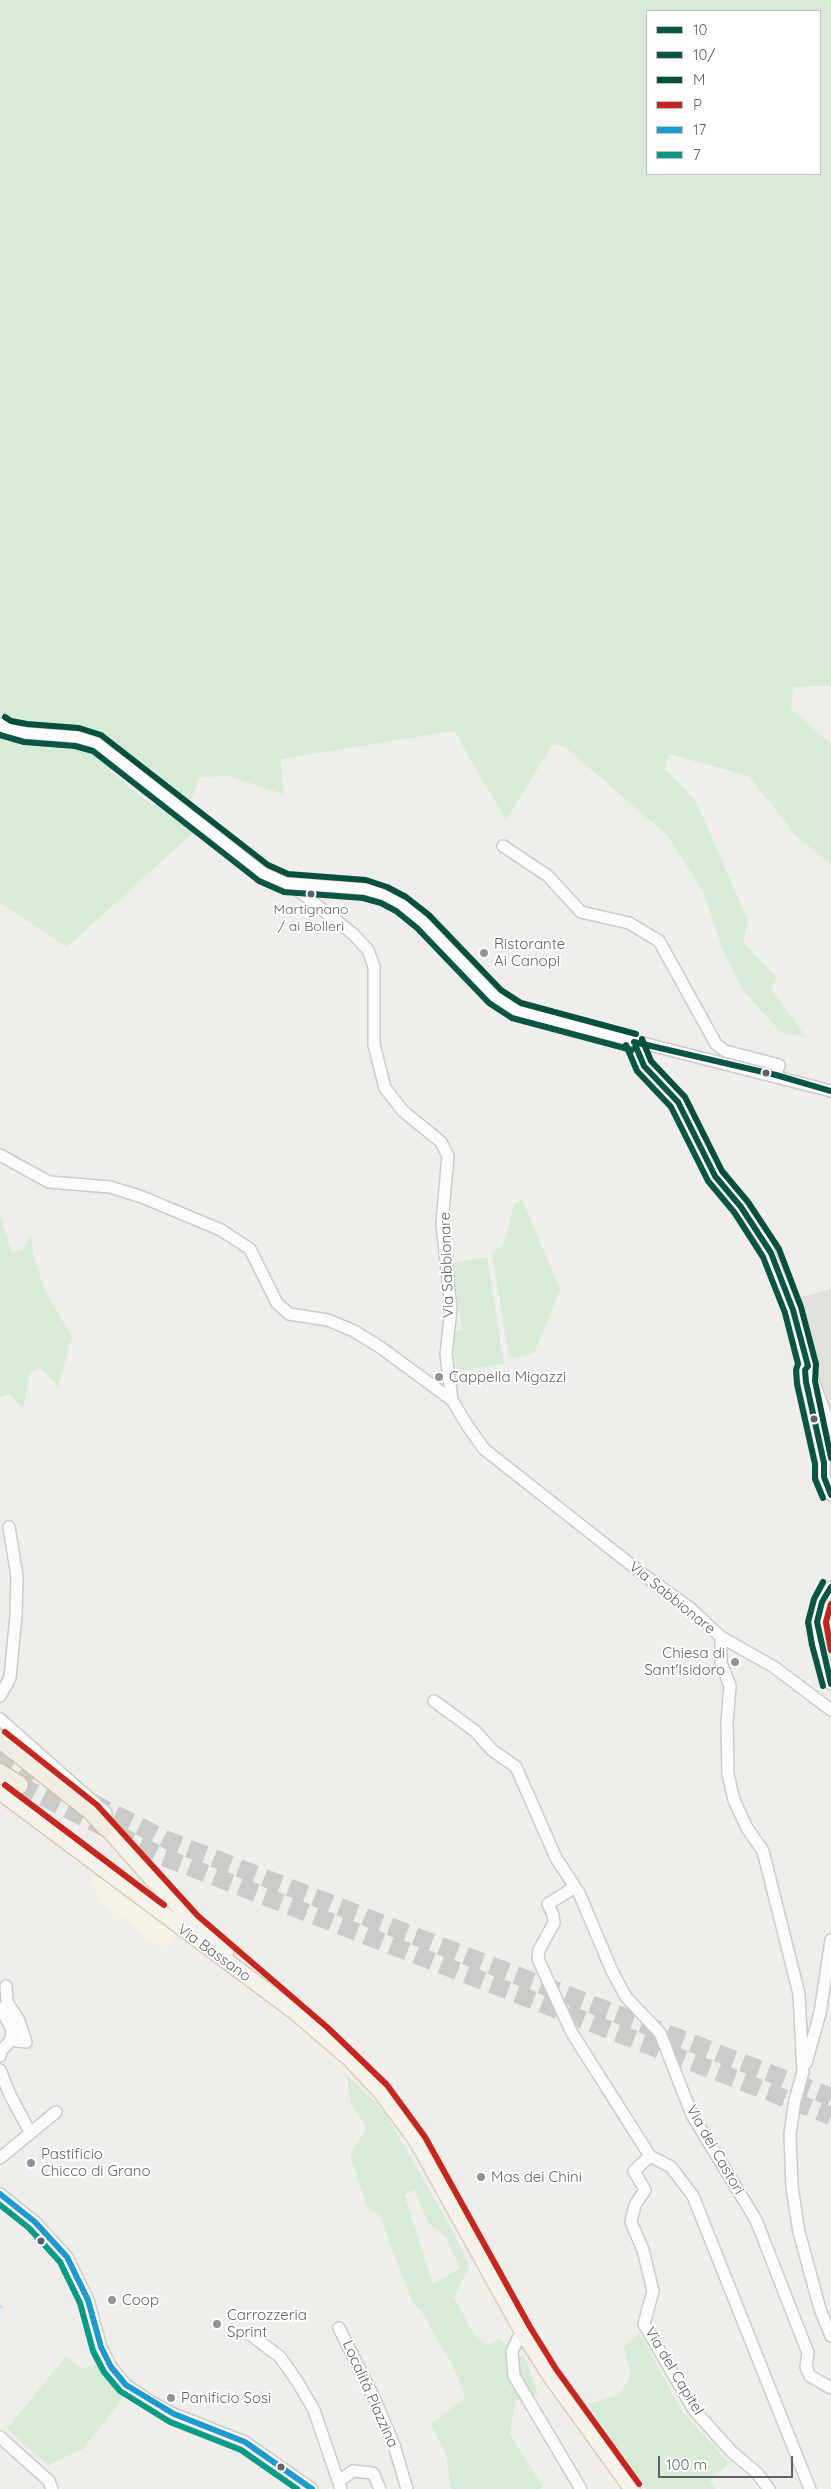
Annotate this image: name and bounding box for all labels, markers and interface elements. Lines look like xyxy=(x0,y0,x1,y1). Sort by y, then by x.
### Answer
legend xyxy=(646,10,821,175)
text: 10 xyxy=(693,20,707,39)
text: 10/ xyxy=(693,45,715,64)
text: M xyxy=(693,70,705,89)
text: P xyxy=(693,95,702,114)
text: 17 xyxy=(693,120,706,139)
text: 7 xyxy=(693,145,701,164)
marker: Martignano / ai Bolleri xyxy=(306,889,316,899)
place label: Martignano / ai Bolleri xyxy=(273,902,349,934)
place label: Ristorante Ai Canopi xyxy=(494,935,565,970)
marker: Ristorante Ai Canopi xyxy=(478,947,490,959)
unlabelled marker xyxy=(761,1068,771,1078)
street label: Via Sabbionare xyxy=(436,1212,458,1318)
place label: Cappella Migazzi xyxy=(449,1368,566,1386)
marker: Cappella Migazzi xyxy=(433,1371,445,1383)
unlabelled marker xyxy=(809,1414,819,1424)
street label: Via Sabbionare xyxy=(625,1558,719,1638)
place label: Chiesa di Sant'Isidoro xyxy=(644,1644,725,1679)
marker: Chiesa di Sant'Isidoro xyxy=(729,1656,741,1668)
street label: Via Bassano xyxy=(174,1920,254,1986)
street label: Via dei Castori xyxy=(682,2102,748,2198)
place label: Pastificio Chicco di Grano xyxy=(41,2145,150,2180)
marker: Pastificio Chicco di Grano xyxy=(25,2157,37,2169)
place label: Mas dei Chini xyxy=(491,2168,582,2186)
marker: Mas dei Chini xyxy=(475,2171,487,2183)
unlabelled marker xyxy=(36,2236,46,2246)
place label: Coop xyxy=(122,2291,159,2309)
marker: Coop xyxy=(106,2294,118,2306)
place label: Carrozzeria Sprint xyxy=(227,2306,307,2341)
marker: Carrozzeria Sprint xyxy=(211,2318,223,2330)
street label: Via del Capitel xyxy=(641,2324,707,2418)
street label: Località Piazzina xyxy=(338,2338,402,2450)
place label: Panificio Sosi xyxy=(181,2389,271,2407)
marker: Panificio Sosi xyxy=(165,2392,177,2404)
scale bar xyxy=(661,2446,796,2478)
text: 100 m xyxy=(666,2455,707,2474)
unlabelled marker xyxy=(276,2462,286,2472)

